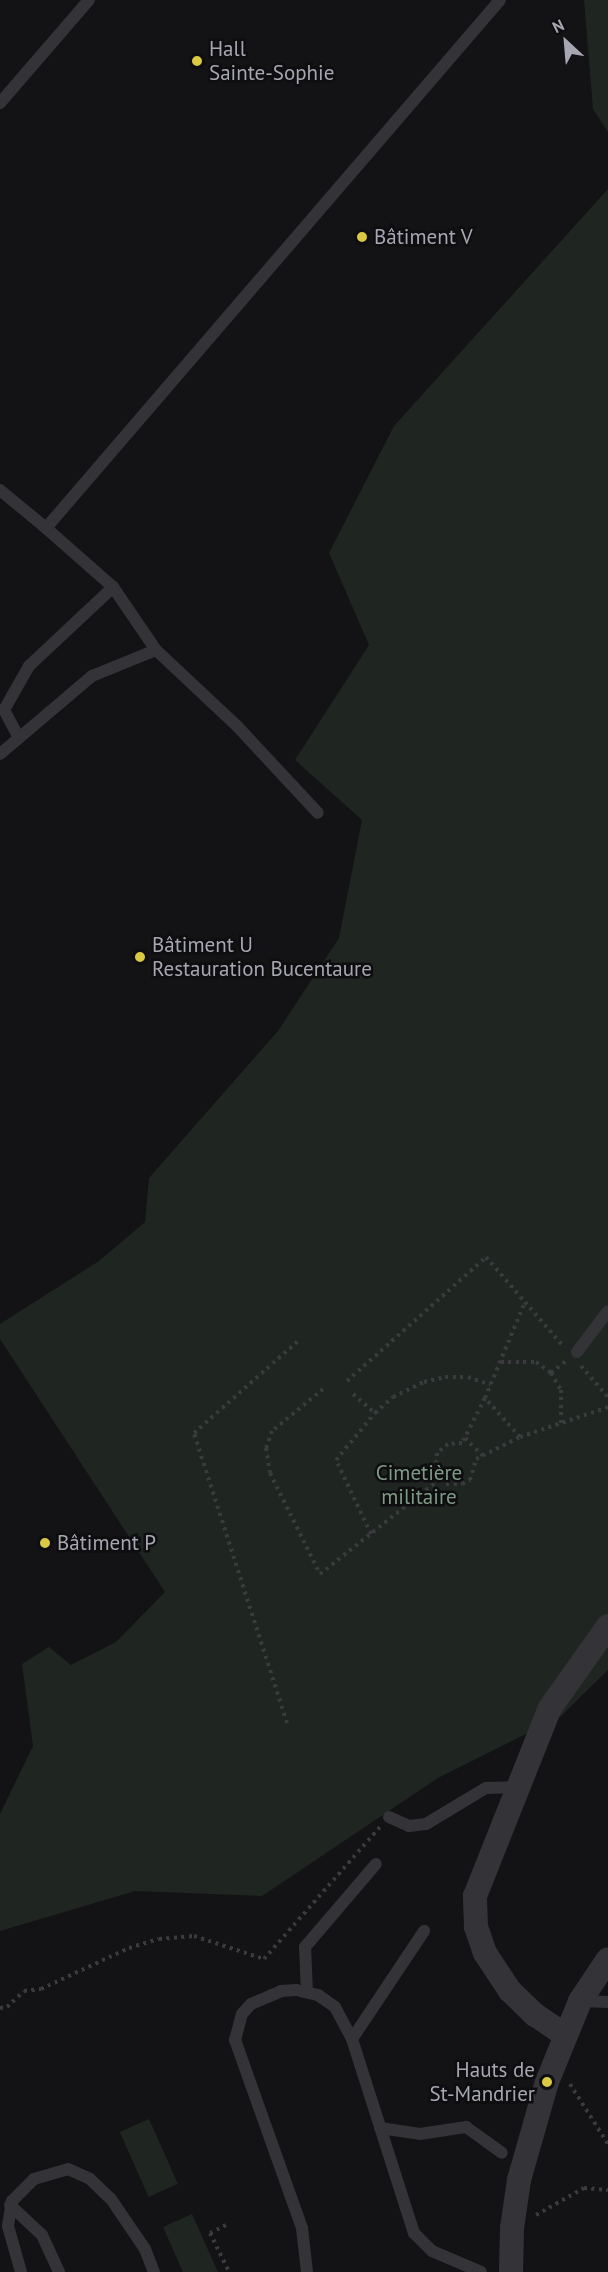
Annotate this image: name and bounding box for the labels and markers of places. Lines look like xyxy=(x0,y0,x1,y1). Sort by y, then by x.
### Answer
place label: Hall Sainte-Sophie xyxy=(209,36,334,86)
marker: Hall Sainte-Sophie xyxy=(190,54,204,68)
place label: Bâtiment V xyxy=(374,224,473,250)
marker: Bâtiment V xyxy=(355,230,369,244)
place label: Bâtiment U Restauration Bucentaure xyxy=(152,932,372,982)
marker: Bâtiment U Restauration Bucentaure xyxy=(133,950,147,964)
place label: Bâtiment P xyxy=(57,1530,156,1556)
marker: Bâtiment P xyxy=(38,1536,52,1550)
place label: Hauts de St-Mandrier xyxy=(429,2057,535,2107)
marker: Hauts de St-Mandrier xyxy=(540,2075,554,2089)

